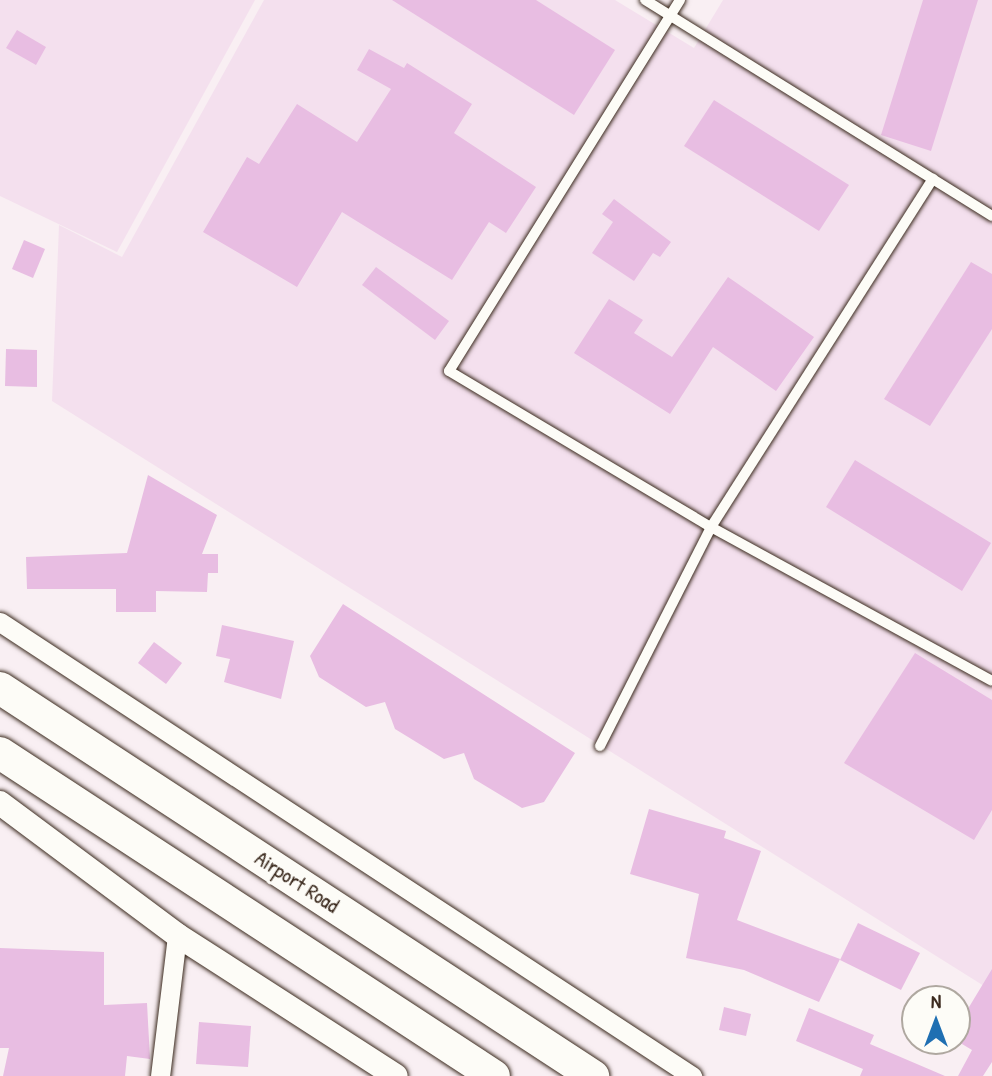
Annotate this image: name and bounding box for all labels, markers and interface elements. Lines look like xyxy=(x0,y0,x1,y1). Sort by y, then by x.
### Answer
street label: Airport Road xyxy=(250,846,344,918)
north arrow xyxy=(901,985,971,1055)
text: N xyxy=(931,988,941,1014)

